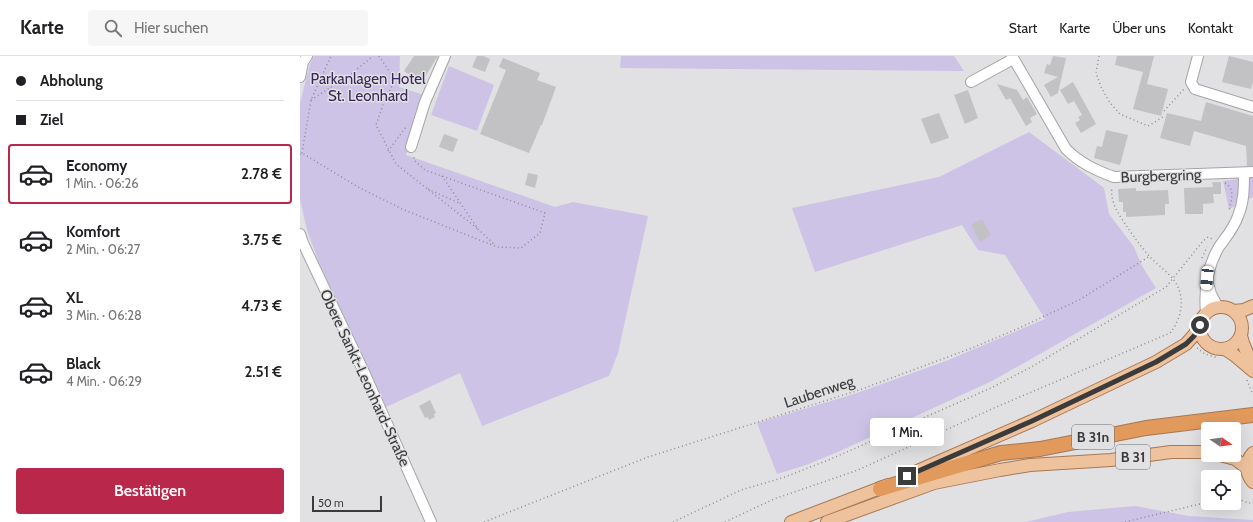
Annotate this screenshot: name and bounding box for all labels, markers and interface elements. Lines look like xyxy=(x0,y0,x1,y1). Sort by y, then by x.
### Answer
search box xyxy=(88,10,368,46)
text: Karte xyxy=(20,16,64,39)
icon: search xyxy=(102,17,124,39)
text: Hier suchen xyxy=(134,19,208,37)
text: Start xyxy=(1009,19,1037,37)
text: Karte xyxy=(1059,19,1090,37)
text: Über uns xyxy=(1112,19,1166,37)
text: Kontakt xyxy=(1188,19,1233,37)
park label: Parkanlagen Hotel St. Leonhard xyxy=(311,70,426,105)
text: Abholung xyxy=(40,72,103,90)
text: Ziel xyxy=(40,111,63,129)
icon: car xyxy=(18,156,54,192)
text: Economy xyxy=(66,157,127,175)
text: 2.78 € xyxy=(241,165,282,183)
street label: Burgbergring xyxy=(1120,166,1202,186)
text: 1 Min. · 06:26 xyxy=(66,175,139,191)
icon: car xyxy=(18,222,54,258)
text: Komfort xyxy=(66,223,120,241)
text: 3.75 € xyxy=(242,231,282,249)
text: 2 Min. · 06:27 xyxy=(66,241,140,257)
car xyxy=(1200,266,1214,290)
street label: Obere Sankt-Leonhard-Straße xyxy=(316,287,414,470)
icon: car xyxy=(18,288,54,324)
text: XL xyxy=(66,289,83,307)
text: 4.73 € xyxy=(241,297,282,315)
text: 3 Min. · 06:28 xyxy=(66,307,142,323)
route start xyxy=(1191,316,1209,334)
icon: car xyxy=(18,354,54,390)
text: Black xyxy=(66,355,101,373)
text: 2.51 € xyxy=(244,363,282,381)
street label: Laubenweg xyxy=(782,372,857,412)
text: 4 Min. · 06:29 xyxy=(66,373,142,389)
callout: 1 Min. xyxy=(870,418,944,446)
north arrow xyxy=(1201,422,1241,462)
map controls xyxy=(1201,422,1241,510)
text: 1 Min. xyxy=(891,424,923,440)
road number: B 31n xyxy=(1072,425,1114,449)
road number: B 31 xyxy=(1116,445,1150,469)
route end xyxy=(898,467,916,485)
button: Bestätigen xyxy=(16,468,284,514)
button: locate xyxy=(1201,470,1241,510)
scale bar xyxy=(312,494,382,513)
text: 50 m xyxy=(318,496,344,510)

